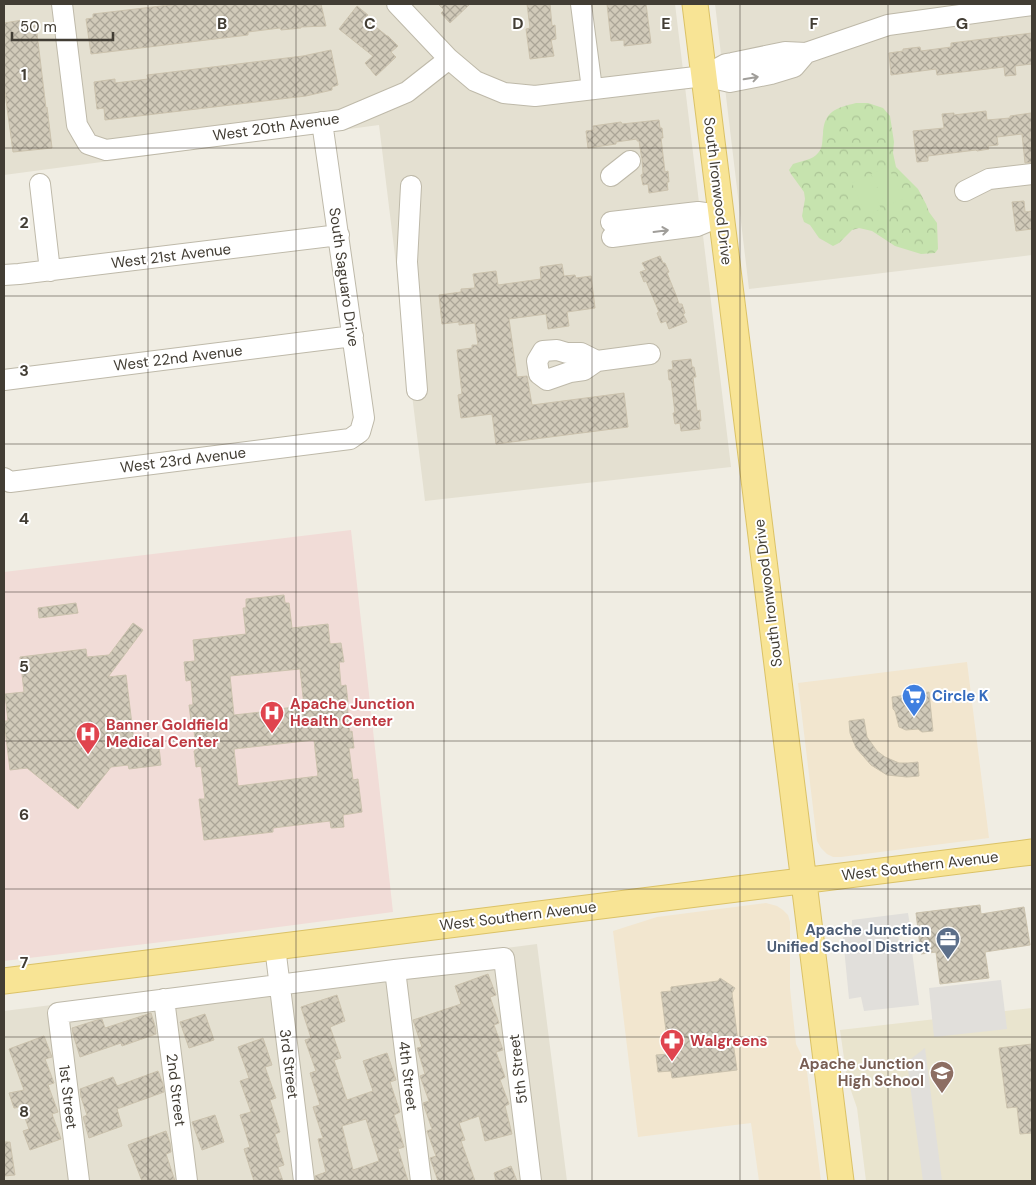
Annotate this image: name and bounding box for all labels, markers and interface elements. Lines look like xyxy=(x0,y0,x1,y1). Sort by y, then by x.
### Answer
scale bar xyxy=(12,10,114,42)
text: B xyxy=(217,13,227,34)
text: C xyxy=(364,13,376,34)
text: D xyxy=(512,13,524,34)
text: E xyxy=(661,13,671,34)
text: F xyxy=(810,13,819,34)
text: G xyxy=(956,13,968,34)
text: 50 m xyxy=(20,17,57,37)
text: 1 xyxy=(21,64,27,85)
one-way arrow xyxy=(743,72,759,82)
street label: West 20th Avenue xyxy=(211,108,341,146)
street label: South Ironwood Drive xyxy=(699,116,737,266)
street label: South Saguaro Drive xyxy=(324,206,364,348)
text: 2 xyxy=(19,212,29,233)
one-way arrow xyxy=(653,225,669,235)
street label: West 21st Avenue xyxy=(110,239,232,273)
street label: West 22nd Avenue xyxy=(112,340,244,376)
text: 3 xyxy=(19,360,29,381)
street label: West 23rd Avenue xyxy=(119,442,247,478)
text: 4 xyxy=(19,508,29,529)
street label: South Ironwood Drive xyxy=(749,518,787,668)
text: 5 xyxy=(19,656,29,677)
supermarket icon: Circle K xyxy=(901,683,927,717)
place label: Circle K xyxy=(932,686,989,706)
place label: Apache Junction Health Center xyxy=(290,694,415,731)
hospital icon: Apache Junction Health Center xyxy=(259,700,285,734)
place label: Banner Goldfield Medical Center xyxy=(106,715,228,752)
hospital icon: Banner Goldfield Medical Center xyxy=(75,721,101,755)
text: 6 xyxy=(19,804,29,825)
street label: West Southern Avenue xyxy=(841,846,999,886)
street label: West Southern Avenue xyxy=(439,896,597,936)
place label: Apache Junction Unified School District xyxy=(767,920,930,957)
office icon: Apache Junction Unified School District xyxy=(935,926,961,960)
text: 7 xyxy=(20,952,29,973)
street label: 3rd Street xyxy=(275,1028,303,1100)
pharmacy icon: Walgreens xyxy=(659,1028,685,1062)
place label: Walgreens xyxy=(690,1031,767,1051)
street label: 5th Street xyxy=(504,1033,532,1105)
street label: 4th Street xyxy=(394,1040,422,1112)
street label: 2nd Street xyxy=(162,1052,190,1128)
place label: Apache Junction High School xyxy=(799,1054,924,1091)
school or university icon: Apache Junction High School xyxy=(929,1060,955,1094)
street label: 1st Street xyxy=(54,1064,82,1130)
text: 8 xyxy=(19,1101,29,1122)

